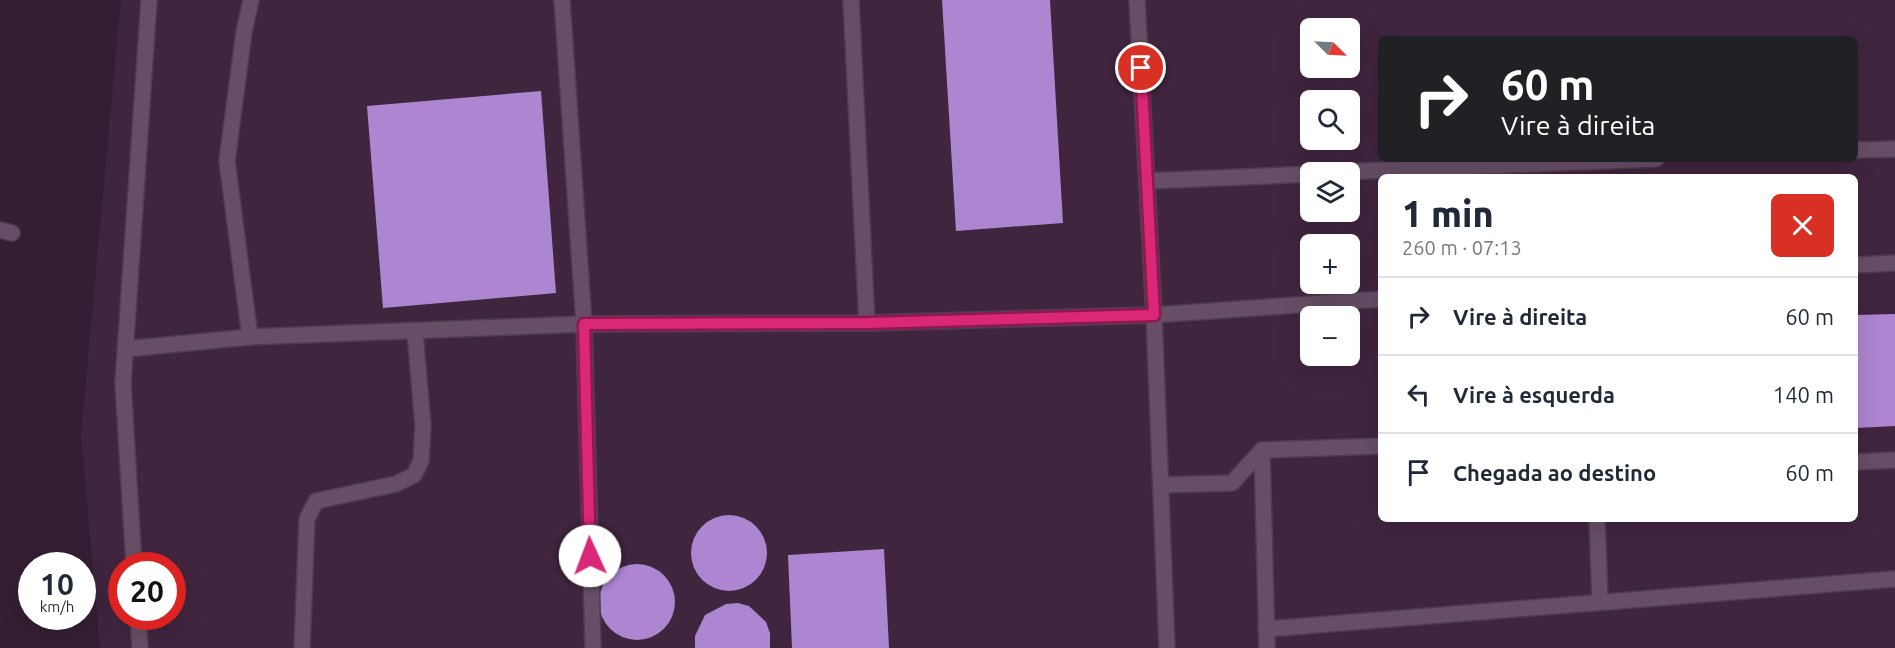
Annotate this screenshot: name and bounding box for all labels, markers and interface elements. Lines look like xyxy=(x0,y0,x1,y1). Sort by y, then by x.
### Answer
north arrow xyxy=(1300,18,1360,78)
map controls xyxy=(1300,18,1360,366)
pin xyxy=(1115,42,1166,93)
icon: arrive xyxy=(1124,51,1157,84)
icon: right xyxy=(1402,60,1480,138)
text: 60 m xyxy=(1501,61,1595,108)
button: search xyxy=(1300,90,1360,150)
text: Vire à direita xyxy=(1501,110,1655,140)
button: layers xyxy=(1300,162,1360,222)
text: 1 min xyxy=(1402,193,1494,234)
button: close xyxy=(1771,194,1834,257)
button: + xyxy=(1300,234,1360,294)
text: 260 m · 07:13 xyxy=(1402,236,1522,259)
icon: right xyxy=(1402,300,1435,333)
text: Vire à direita xyxy=(1453,304,1587,329)
text: 60 m xyxy=(1785,304,1834,329)
button: − xyxy=(1300,306,1360,366)
icon: left xyxy=(1402,378,1435,411)
text: Vire à esquerda xyxy=(1453,382,1615,407)
text: 140 m xyxy=(1773,382,1834,407)
icon: arrive xyxy=(1402,456,1435,489)
text: Chegada ao destino xyxy=(1453,460,1656,485)
text: 60 m xyxy=(1785,460,1834,485)
position arrow xyxy=(558,524,622,588)
speed limit sign: 20 xyxy=(108,552,186,630)
text: 10 xyxy=(40,567,74,601)
text: km/h xyxy=(40,598,74,615)

